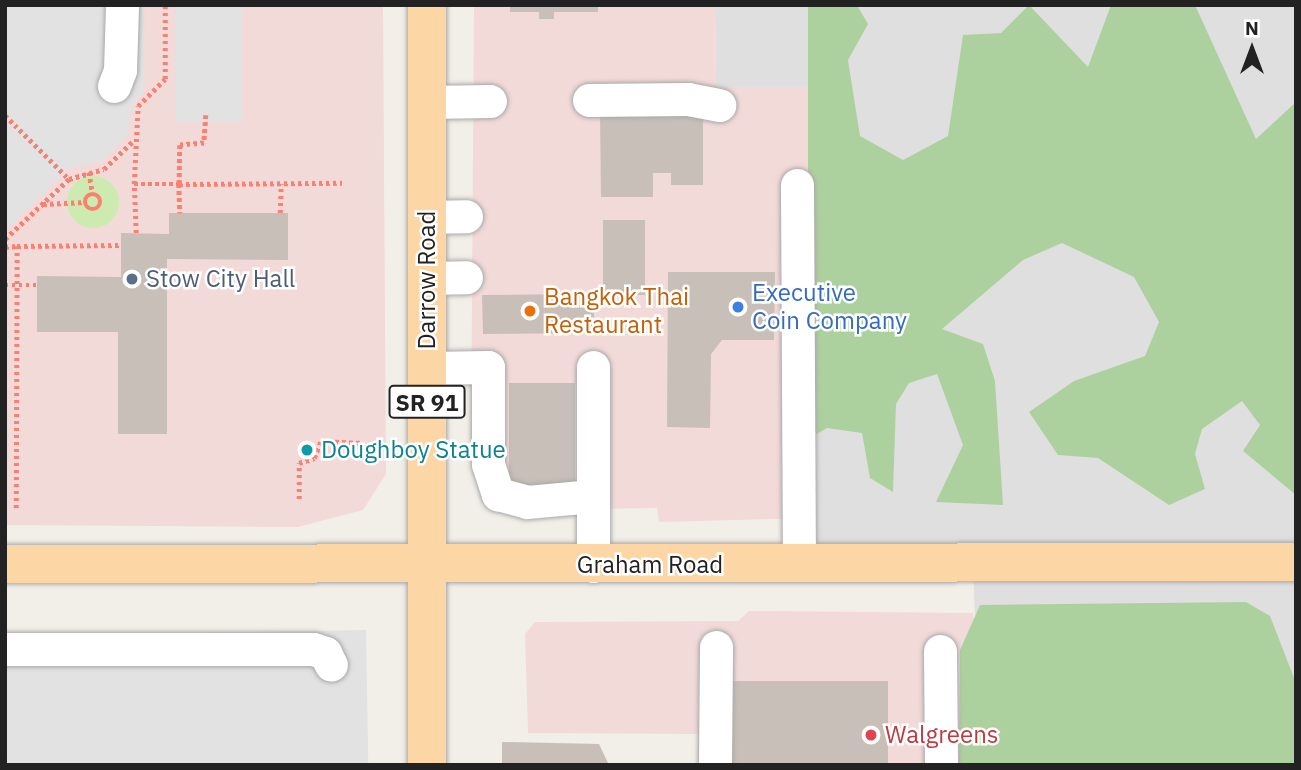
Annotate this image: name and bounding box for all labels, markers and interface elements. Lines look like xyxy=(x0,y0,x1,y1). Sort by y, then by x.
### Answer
north arrow xyxy=(1217,14,1287,84)
text: N xyxy=(1245,16,1259,40)
street label: Darrow Road xyxy=(413,210,441,350)
place label: Stow City Hall xyxy=(146,265,295,293)
marker: Stow City Hall xyxy=(124,271,140,287)
place label: Executive Coin Company xyxy=(752,279,907,335)
place label: Bangkok Thai Restaurant xyxy=(544,283,689,339)
marker: Executive Coin Company xyxy=(730,299,746,315)
marker: Bangkok Thai Restaurant xyxy=(522,303,538,319)
road number: SR 91 xyxy=(388,382,466,422)
place label: Doughboy Statue xyxy=(321,436,506,464)
marker: Doughboy Statue xyxy=(299,442,315,458)
street label: Graham Road xyxy=(577,551,723,579)
place label: Walgreens xyxy=(885,721,999,749)
marker: Walgreens xyxy=(863,727,879,743)

